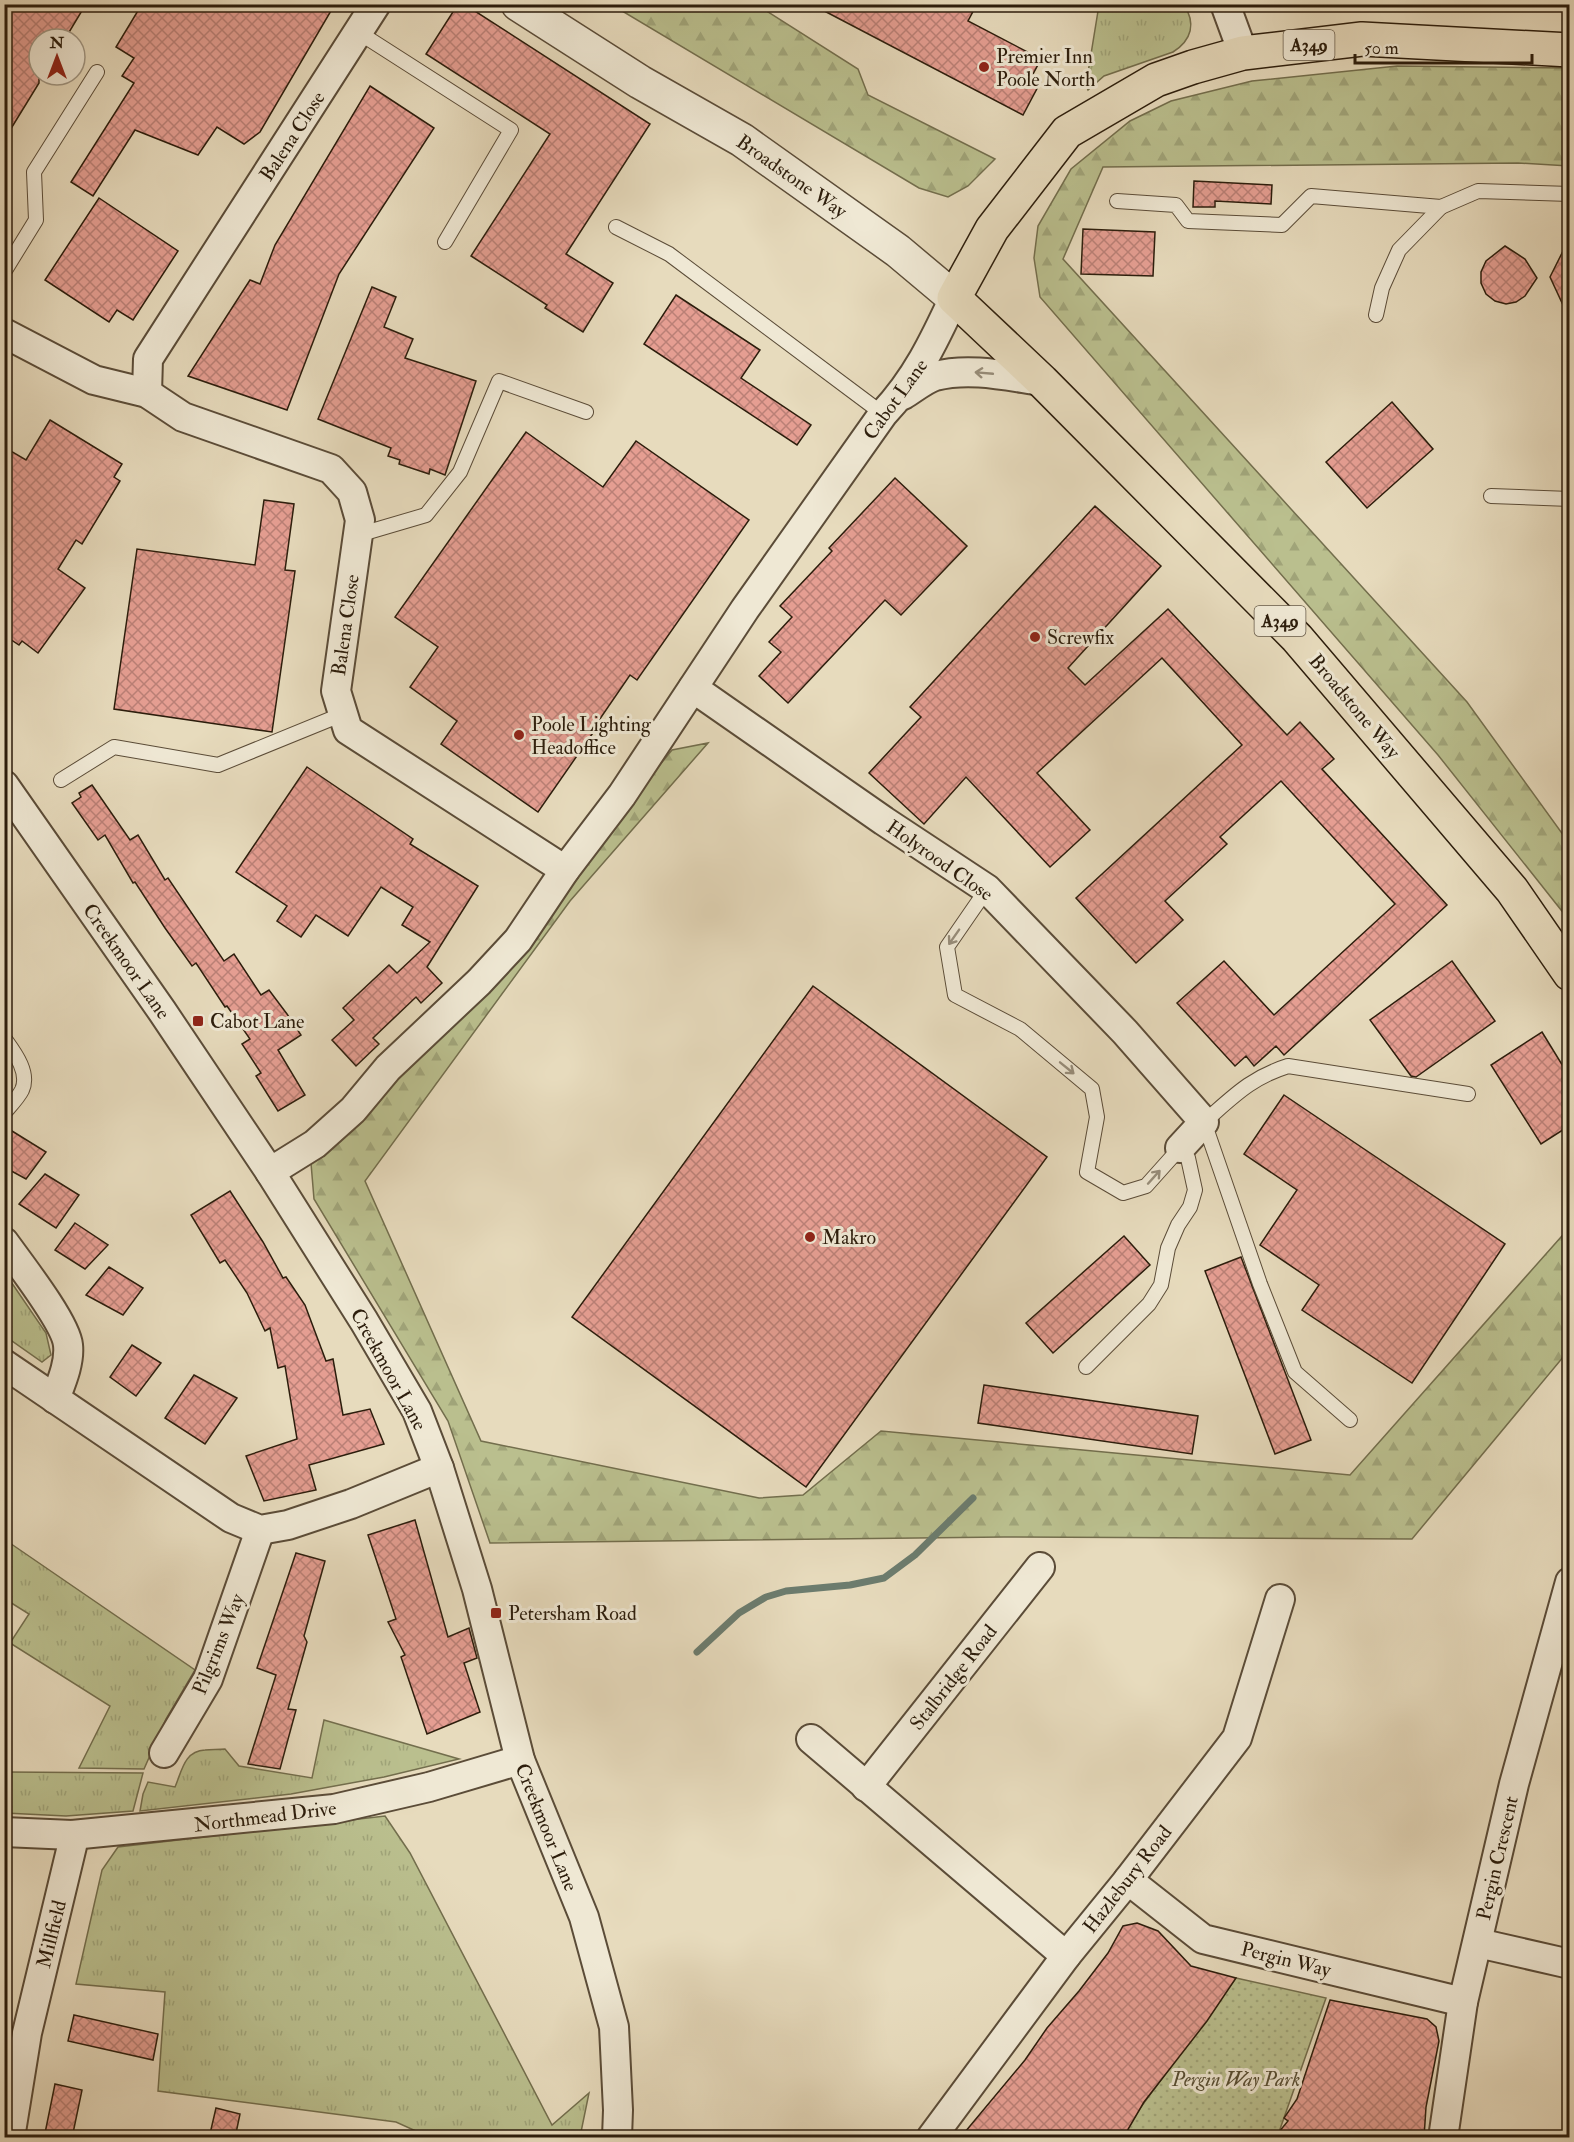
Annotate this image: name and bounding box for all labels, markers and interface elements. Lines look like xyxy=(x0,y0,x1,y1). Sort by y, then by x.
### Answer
north arrow xyxy=(27,27,87,87)
scale bar xyxy=(1355,27,1532,65)
road number: A349 xyxy=(1284,30,1334,60)
text: N xyxy=(49,33,65,53)
text: 50 m xyxy=(1364,37,1399,60)
place label: Premier Inn Poole North xyxy=(996,44,1096,92)
marker: Premier Inn Poole North xyxy=(977,60,991,74)
street label: Balena Close xyxy=(254,87,331,186)
street label: Broadstone Way xyxy=(732,129,853,224)
street label: Cabot Lane xyxy=(858,354,933,445)
one-way arrow xyxy=(975,367,994,378)
street label: Balena Close xyxy=(326,573,365,677)
road number: A349 xyxy=(1254,606,1306,636)
place label: Screwfix xyxy=(1047,625,1114,650)
marker: Screwfix xyxy=(1028,630,1042,644)
street label: Broadstone Way xyxy=(1303,649,1407,765)
place label: Poole Lighting Headoffice xyxy=(531,712,652,760)
marker: Poole Lighting Headoffice xyxy=(512,728,526,742)
street label: Holyrood Close xyxy=(881,814,998,906)
street label: Creekmoor Lane xyxy=(77,898,176,1024)
one-way arrow xyxy=(948,929,960,945)
place label: Cabot Lane xyxy=(210,1009,304,1034)
marker: Cabot Lane xyxy=(191,1014,205,1028)
one-way arrow xyxy=(1059,1061,1074,1075)
one-way arrow xyxy=(1147,1170,1161,1185)
place label: Makro xyxy=(822,1225,876,1250)
marker: Makro xyxy=(803,1230,817,1244)
street label: Creekmoor Lane xyxy=(345,1304,432,1435)
street label: Pilgrims Way xyxy=(187,1589,250,1698)
place label: Petersham Road xyxy=(508,1601,637,1626)
marker: Petersham Road xyxy=(489,1606,503,1620)
street label: Stalbridge Road xyxy=(904,1619,1003,1735)
street label: Creekmoor Lane xyxy=(510,1760,584,1895)
street label: Pergin Crescent xyxy=(1471,1793,1524,1923)
street label: Northmead Drive xyxy=(192,1795,338,1838)
street label: Hazlebury Road xyxy=(1078,1820,1177,1938)
street label: Millfield xyxy=(31,1897,72,1971)
street label: Pergin Way xyxy=(1238,1936,1335,1983)
park label: Pergin Way Park xyxy=(1171,2067,1300,2092)

